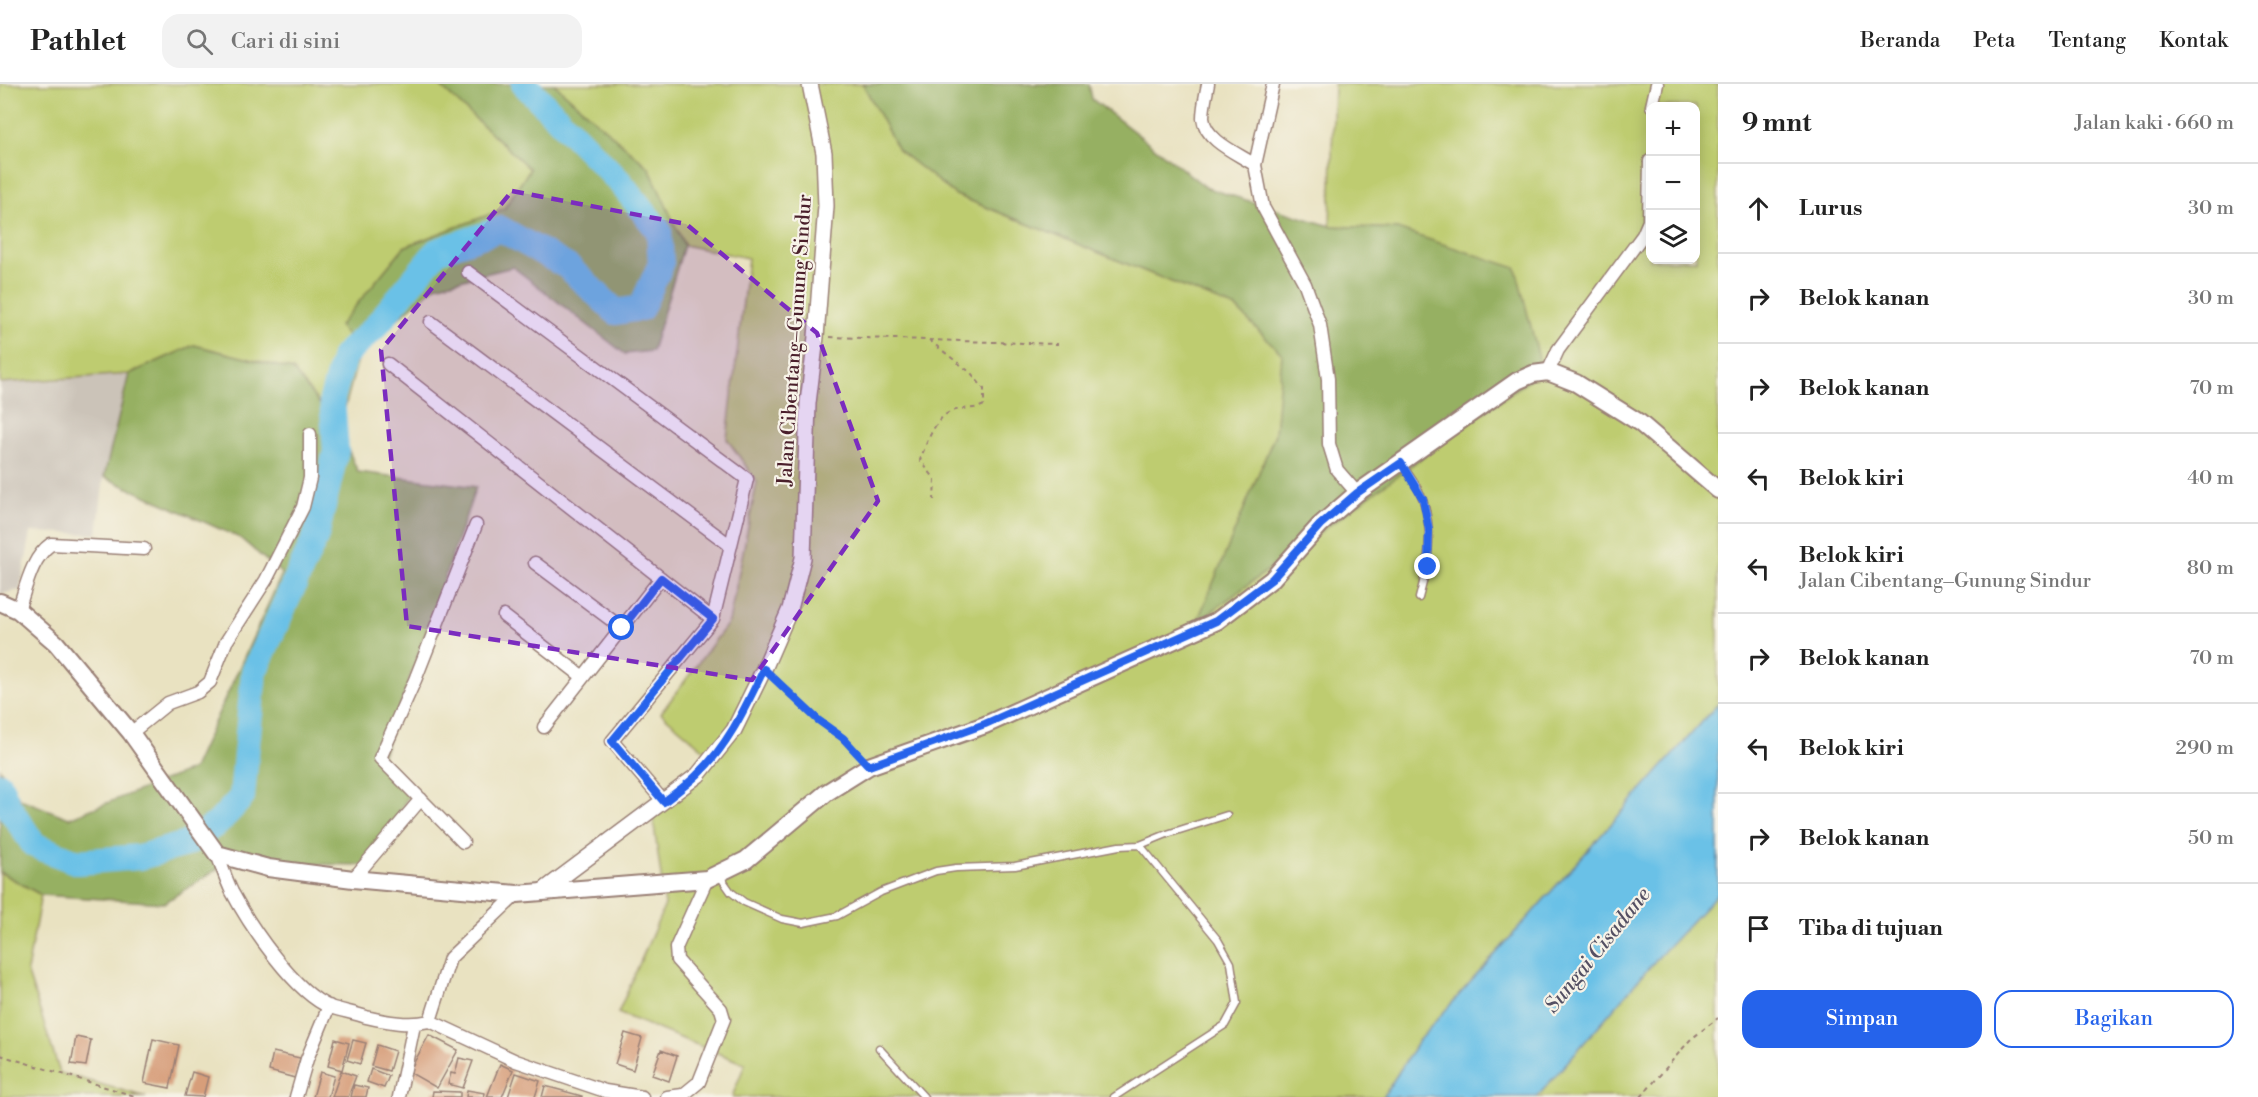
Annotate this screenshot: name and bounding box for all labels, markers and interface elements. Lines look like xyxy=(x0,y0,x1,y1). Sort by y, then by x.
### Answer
search box xyxy=(162,14,582,68)
text: Pathlet xyxy=(30,24,126,59)
icon: search xyxy=(183,25,216,58)
text: Cari di sini xyxy=(231,28,340,55)
text: Beranda xyxy=(1860,28,1940,54)
text: Peta xyxy=(1973,28,2015,54)
text: Tentang xyxy=(2048,28,2126,54)
text: Kontak xyxy=(2159,28,2228,54)
map controls xyxy=(1646,102,1700,264)
button: + xyxy=(1646,102,1700,156)
text: 9 mnt xyxy=(1742,107,1811,139)
text: Jalan kaki · 660 m xyxy=(2074,111,2234,136)
button: − xyxy=(1646,156,1700,210)
icon: ahead xyxy=(1742,192,1775,225)
street label: Jalan Cibentang–Gunung Sindur xyxy=(773,193,818,488)
text: Lurus xyxy=(1799,195,1862,222)
text: 30 m xyxy=(2188,196,2234,221)
button: layers xyxy=(1646,210,1700,264)
icon: right xyxy=(1742,282,1775,315)
text: Belok kanan xyxy=(1799,285,1929,312)
text: 30 m xyxy=(2188,286,2234,311)
icon: right xyxy=(1742,372,1775,405)
text: Belok kanan xyxy=(1799,375,1929,402)
text: 70 m xyxy=(2190,376,2234,401)
icon: left xyxy=(1742,462,1775,495)
text: Belok kiri xyxy=(1799,465,1904,492)
text: 40 m xyxy=(2187,466,2234,491)
text: Belok kiri xyxy=(1799,542,1904,569)
icon: left xyxy=(1742,552,1775,585)
route end xyxy=(1414,553,1440,579)
text: 80 m xyxy=(2187,556,2234,581)
text: Jalan Cibentang–Gunung Sindur xyxy=(1799,569,2091,594)
route start xyxy=(608,614,634,640)
icon: right xyxy=(1742,642,1775,675)
text: Belok kanan xyxy=(1799,645,1929,672)
text: 70 m xyxy=(2190,646,2234,671)
icon: left xyxy=(1742,732,1775,765)
text: Belok kiri xyxy=(1799,735,1904,762)
text: 290 m xyxy=(2176,736,2234,761)
icon: right xyxy=(1742,822,1775,855)
text: Belok kanan xyxy=(1799,825,1929,852)
text: 50 m xyxy=(2188,826,2234,851)
water label: Sungai Cisadane xyxy=(1539,882,1657,1019)
icon: arrive xyxy=(1742,912,1775,945)
text: Tiba di tujuan xyxy=(1799,915,1943,942)
button: Simpan xyxy=(1742,990,1982,1048)
button: Bagikan xyxy=(1994,990,2234,1048)

